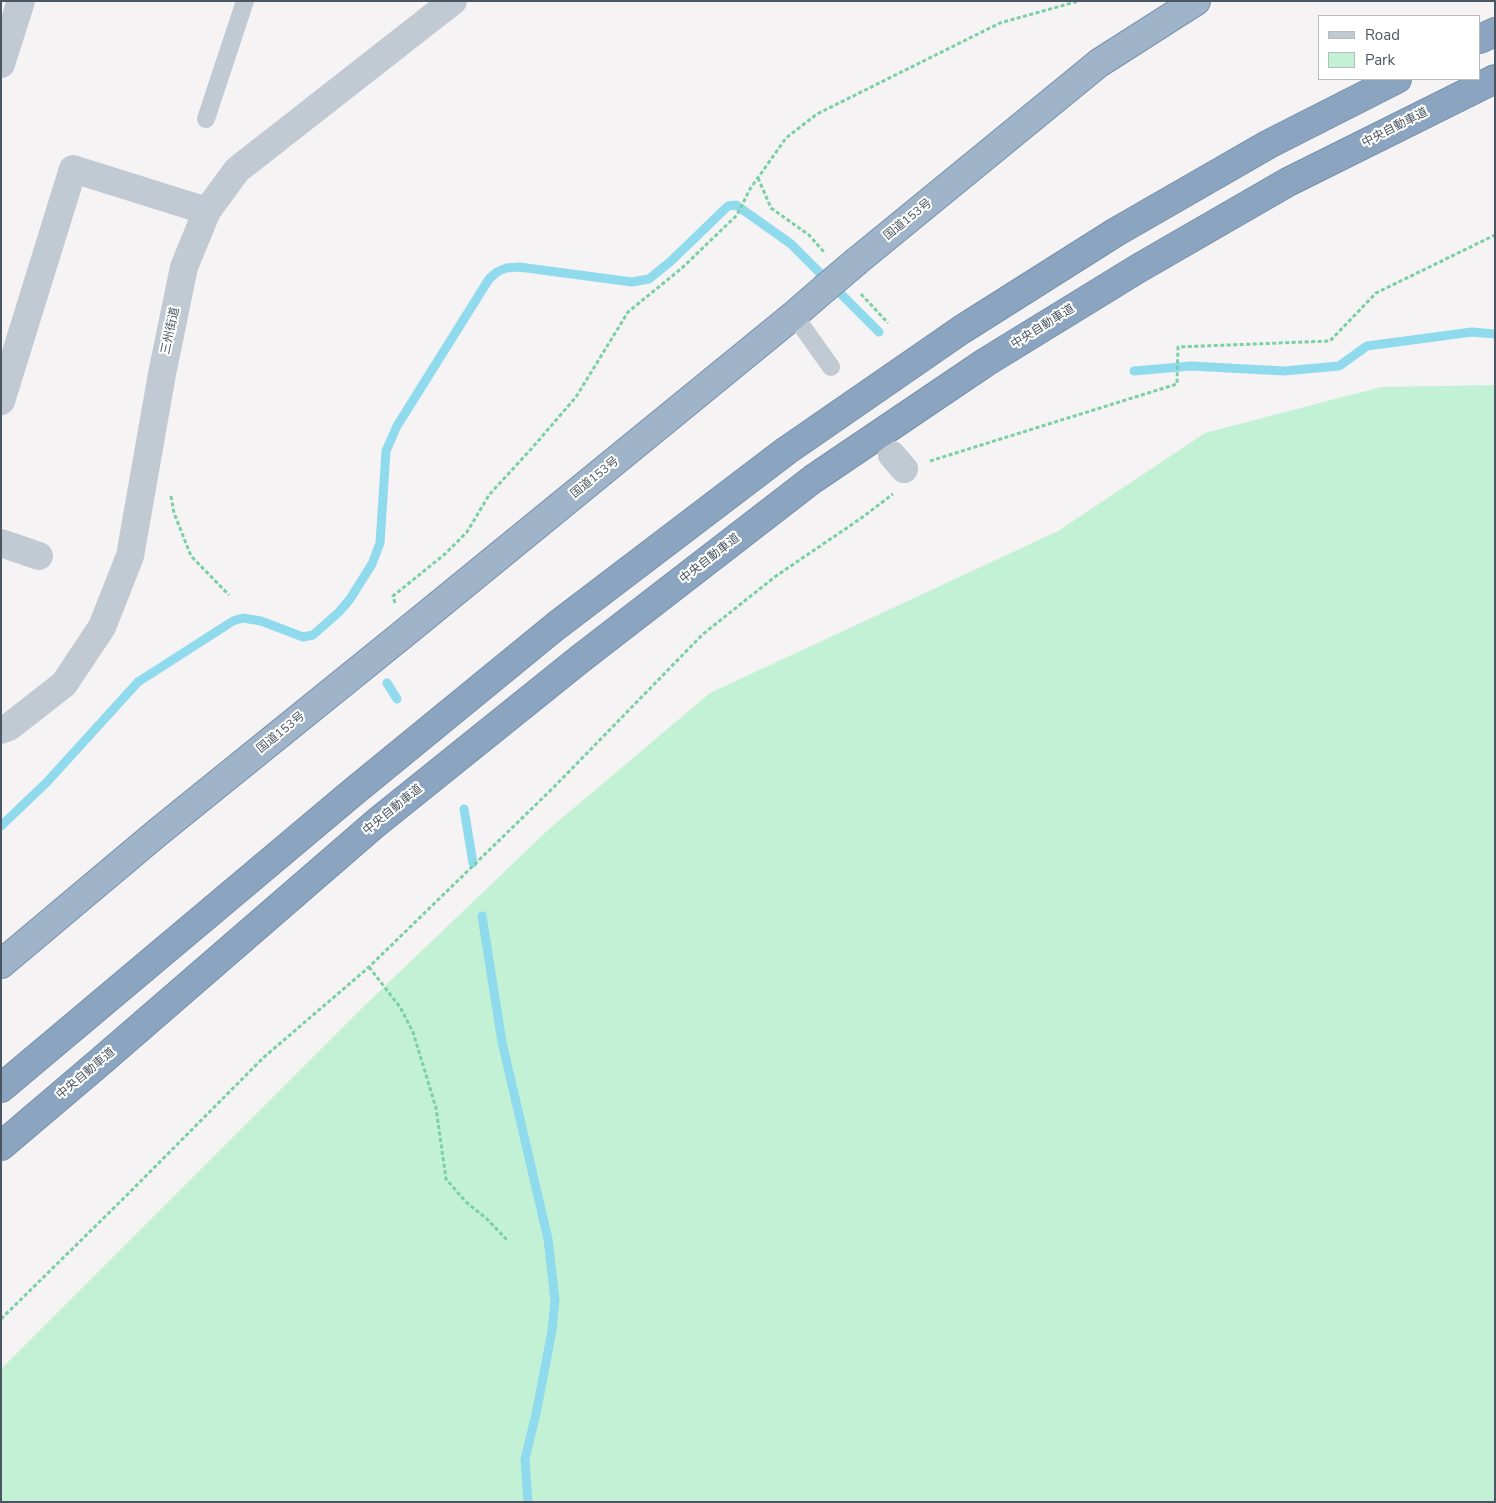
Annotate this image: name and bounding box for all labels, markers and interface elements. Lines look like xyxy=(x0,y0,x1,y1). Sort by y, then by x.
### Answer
legend xyxy=(1318,15,1481,80)
text: Road xyxy=(1365,25,1400,45)
text: Park xyxy=(1365,50,1395,70)
street label: 中央自動車道 xyxy=(1360,105,1430,151)
street label: 国道153号 xyxy=(881,196,935,244)
street label: 中央自動車道 xyxy=(1009,302,1077,352)
street label: 三州街道 xyxy=(159,306,183,356)
street label: 国道153号 xyxy=(568,454,622,502)
street label: 中央自動車道 xyxy=(677,531,743,587)
street label: 国道153号 xyxy=(254,709,308,757)
street label: 中央自動車道 xyxy=(360,782,426,838)
street label: 中央自動車道 xyxy=(54,1045,118,1103)

